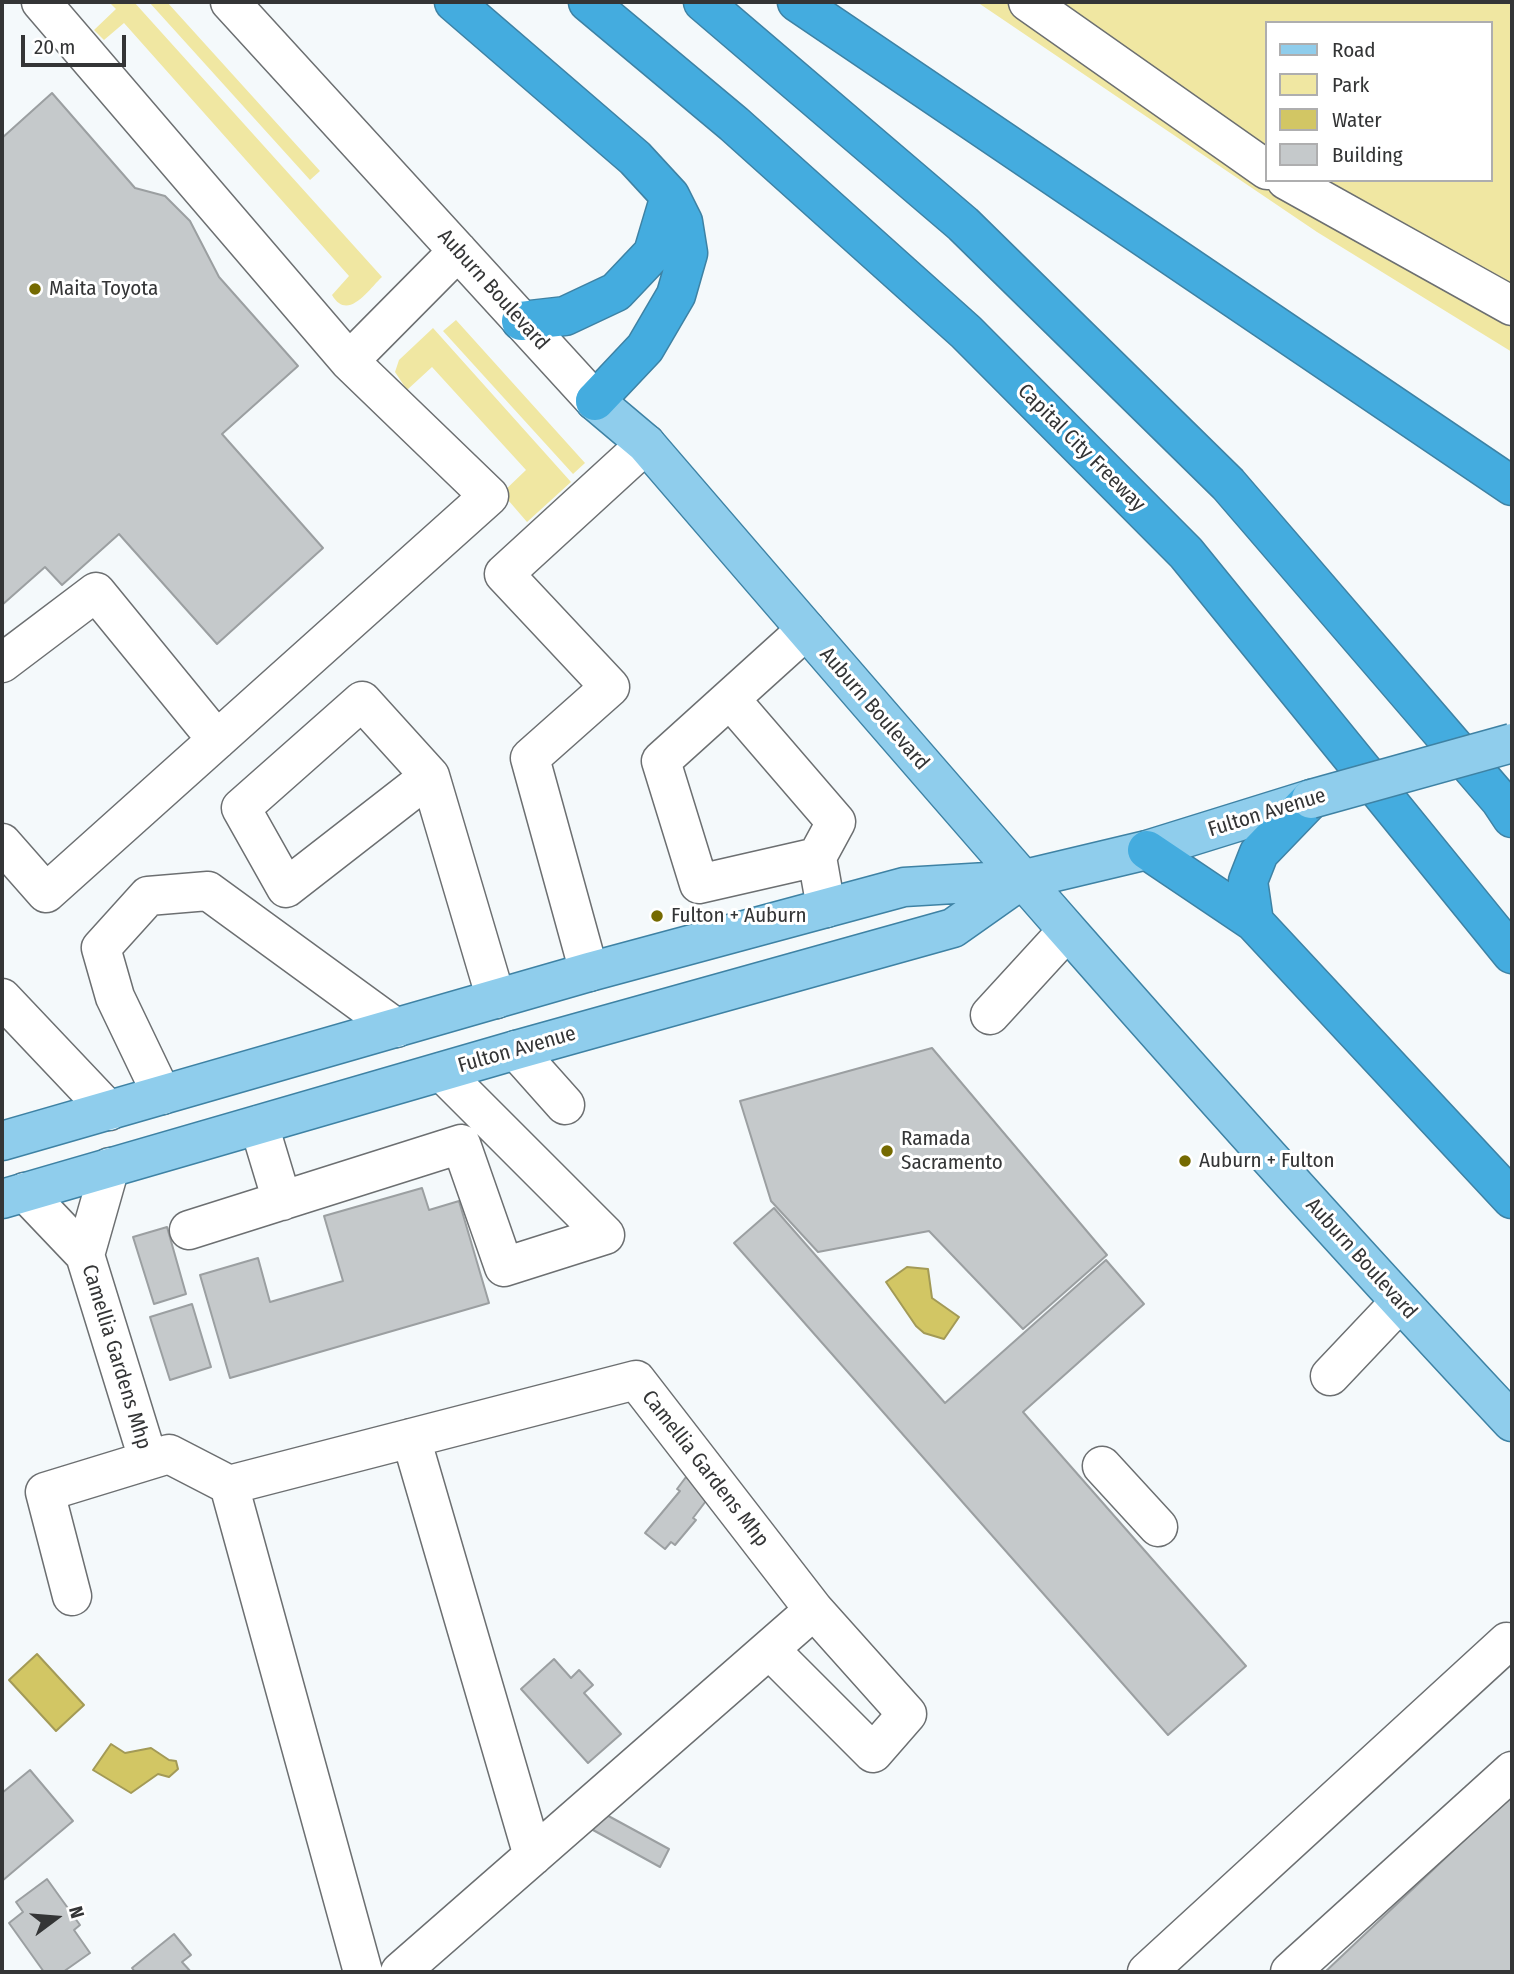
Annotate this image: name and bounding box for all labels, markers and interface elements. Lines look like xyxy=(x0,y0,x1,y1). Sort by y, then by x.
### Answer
scale bar xyxy=(24,21,130,65)
legend xyxy=(1266,21,1493,182)
text: 20 m xyxy=(34,34,75,60)
text: Road xyxy=(1332,37,1376,63)
text: Park xyxy=(1332,72,1369,98)
text: Water xyxy=(1332,107,1382,133)
text: Building xyxy=(1332,142,1403,168)
street label: Auburn Boulevard xyxy=(432,224,554,356)
place label: Maita Toyota xyxy=(49,276,158,302)
marker: Maita Toyota xyxy=(27,281,43,297)
street label: Capital City Freeway xyxy=(1012,379,1150,517)
street label: Auburn Boulevard xyxy=(814,643,934,775)
street label: Fulton Avenue xyxy=(1205,783,1329,843)
place label: Fulton + Auburn xyxy=(671,903,807,929)
marker: Fulton + Auburn xyxy=(649,908,665,924)
street label: Fulton Avenue xyxy=(455,1021,579,1079)
place label: Ramada Sacramento xyxy=(901,1126,1003,1176)
marker: Ramada Sacramento xyxy=(879,1143,895,1159)
place label: Auburn + Fulton xyxy=(1199,1148,1335,1174)
marker: Auburn + Fulton xyxy=(1177,1153,1193,1169)
street label: Auburn Boulevard xyxy=(1300,1193,1422,1325)
street label: Camellia Gardens Mhp xyxy=(76,1262,156,1452)
street label: Camellia Gardens Mhp xyxy=(636,1386,774,1552)
north arrow xyxy=(21,1883,91,1953)
text: N xyxy=(64,1903,89,1921)

